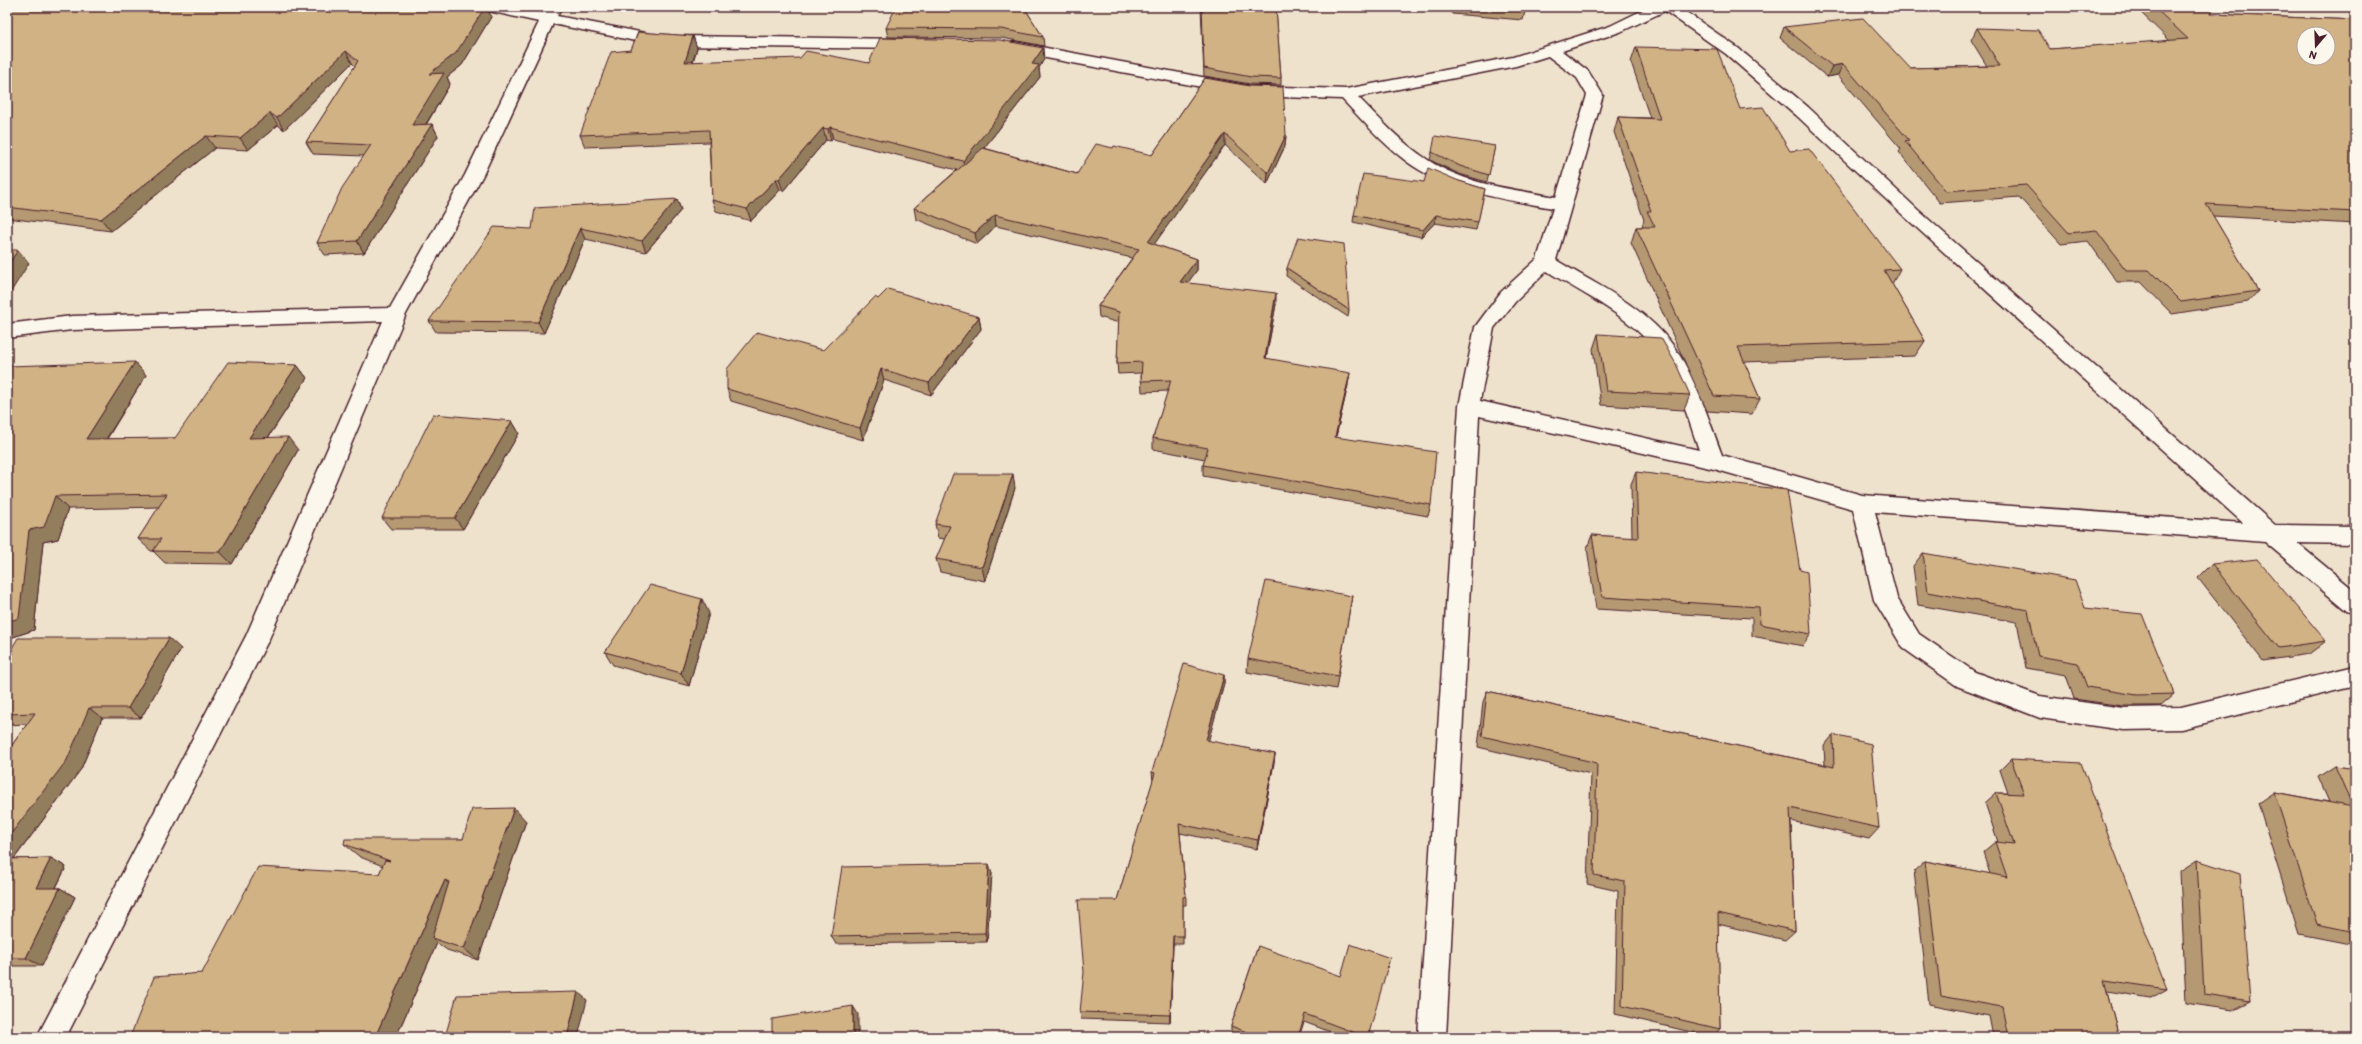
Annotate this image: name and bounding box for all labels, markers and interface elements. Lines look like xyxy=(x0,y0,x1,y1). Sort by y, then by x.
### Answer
north arrow xyxy=(2296,26,2336,66)
text: N xyxy=(2307,48,2319,62)

